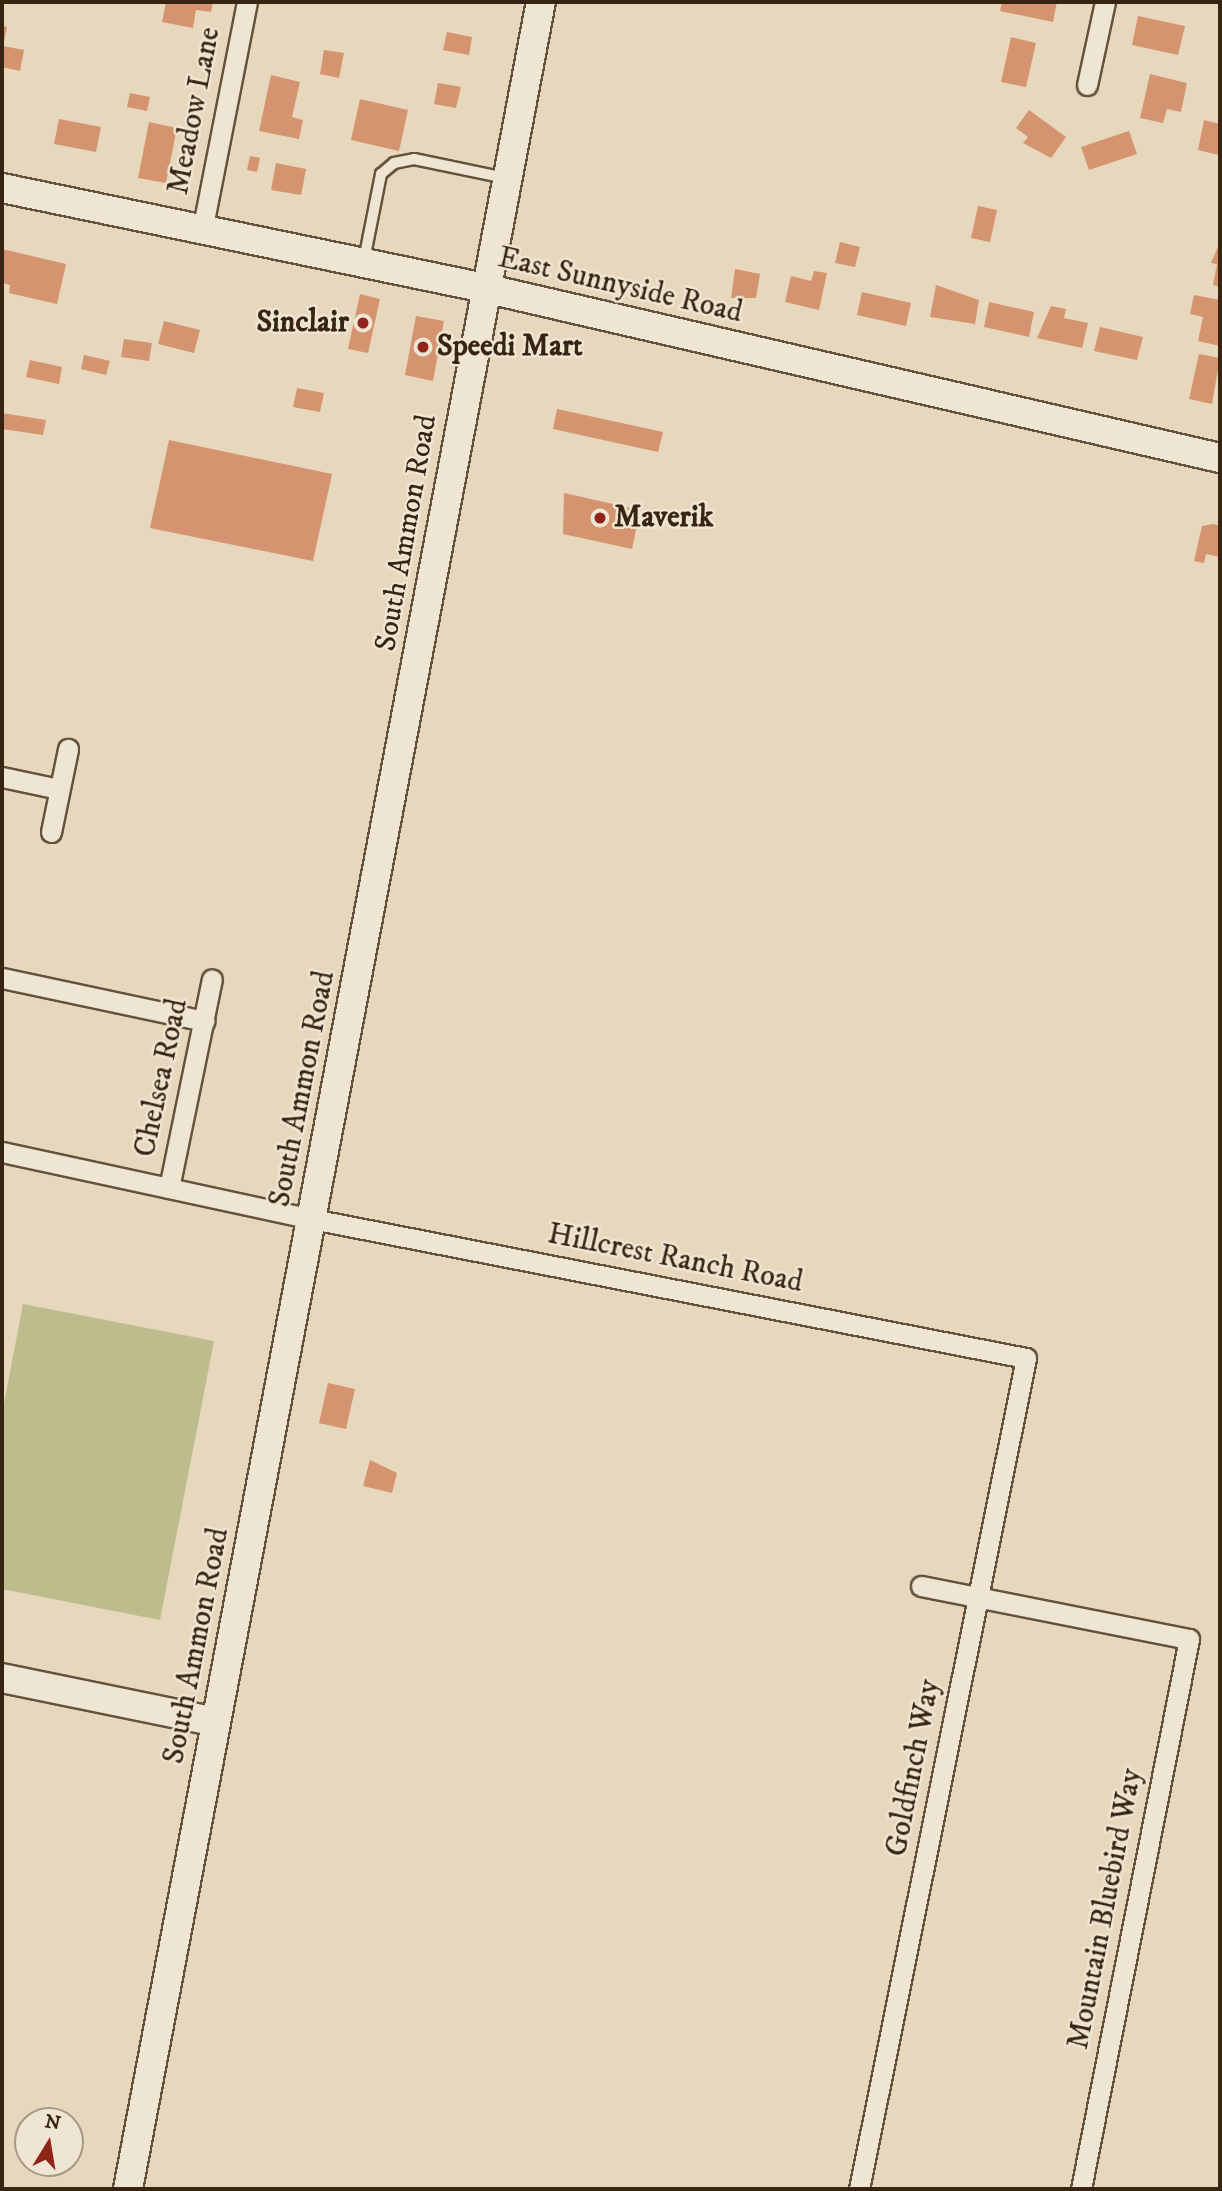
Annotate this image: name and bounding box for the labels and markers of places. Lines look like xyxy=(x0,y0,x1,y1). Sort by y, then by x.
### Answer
place label: Sinclair xyxy=(256,305,349,341)
marker: Sinclair xyxy=(355,315,371,331)
place label: Speedi Mart xyxy=(437,329,583,365)
marker: Speedi Mart xyxy=(415,339,431,355)
place label: Maverik xyxy=(614,500,713,536)
marker: Maverik xyxy=(592,510,608,526)

